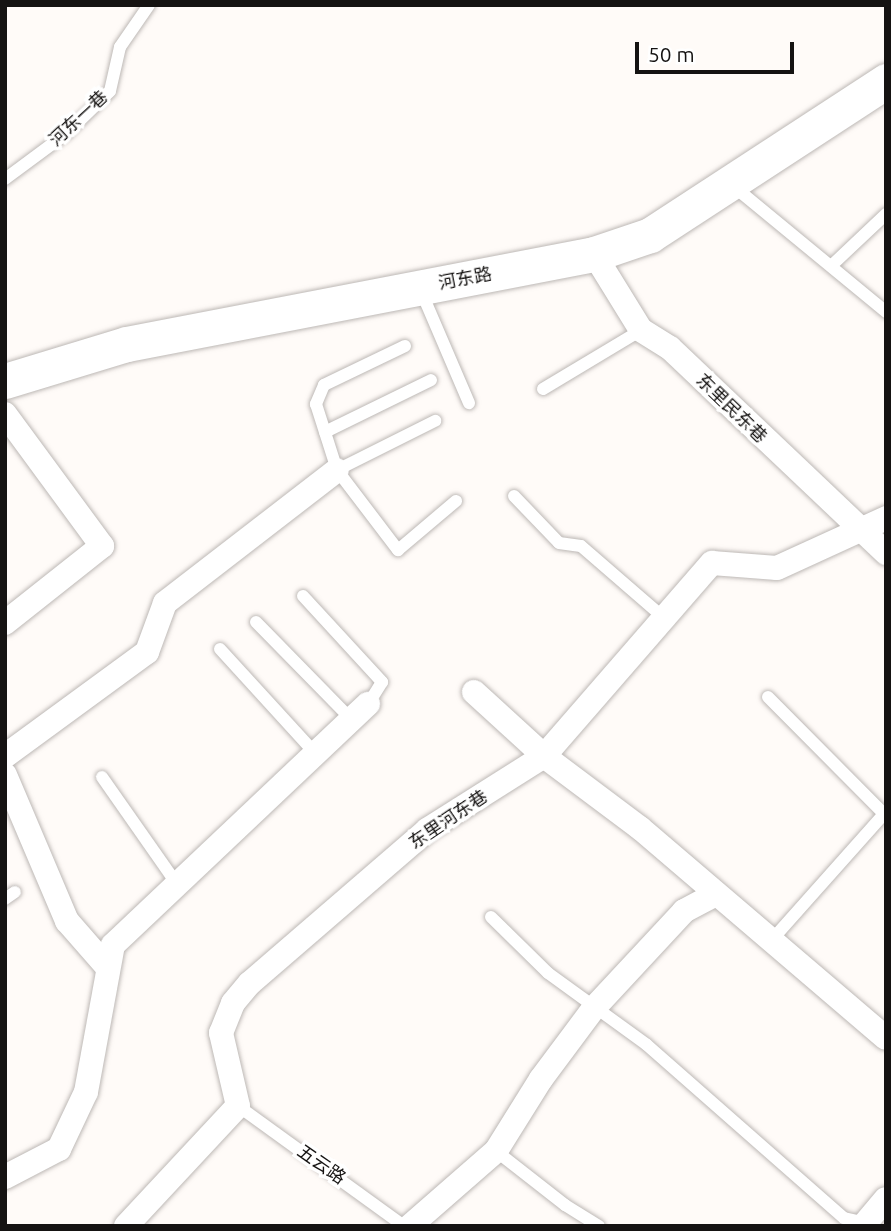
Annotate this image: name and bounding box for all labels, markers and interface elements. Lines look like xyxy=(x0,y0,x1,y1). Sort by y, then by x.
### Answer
scale bar xyxy=(639,28,798,72)
text: 50 m xyxy=(648,42,695,66)
street label: 河东一巷 xyxy=(44,86,112,150)
street label: 河东路 xyxy=(436,262,494,294)
street label: 东里民东巷 xyxy=(692,369,772,447)
street label: 东里河东巷 xyxy=(405,785,491,853)
street label: 五云路 xyxy=(294,1140,350,1188)

